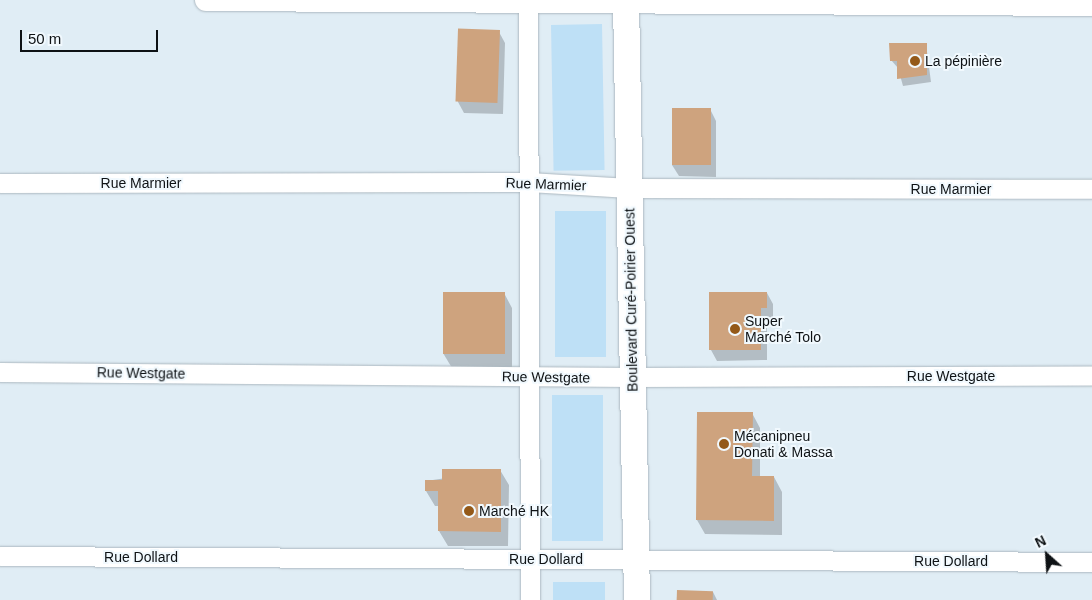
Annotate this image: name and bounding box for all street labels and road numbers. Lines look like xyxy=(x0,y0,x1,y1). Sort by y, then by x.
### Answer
street label: Rue Marmier xyxy=(505,174,587,194)
street label: Rue Marmier xyxy=(101,175,181,191)
street label: Rue Marmier xyxy=(911,181,991,197)
street label: Boulevard Curé-Poirier Ouest xyxy=(621,208,641,392)
street label: Rue Westgate xyxy=(97,364,185,382)
street label: Rue Westgate xyxy=(502,368,590,386)
street label: Rue Westgate xyxy=(907,368,995,384)
street label: Rue Dollard xyxy=(104,549,178,565)
street label: Rue Dollard xyxy=(509,551,583,567)
street label: Rue Dollard xyxy=(914,553,988,569)

